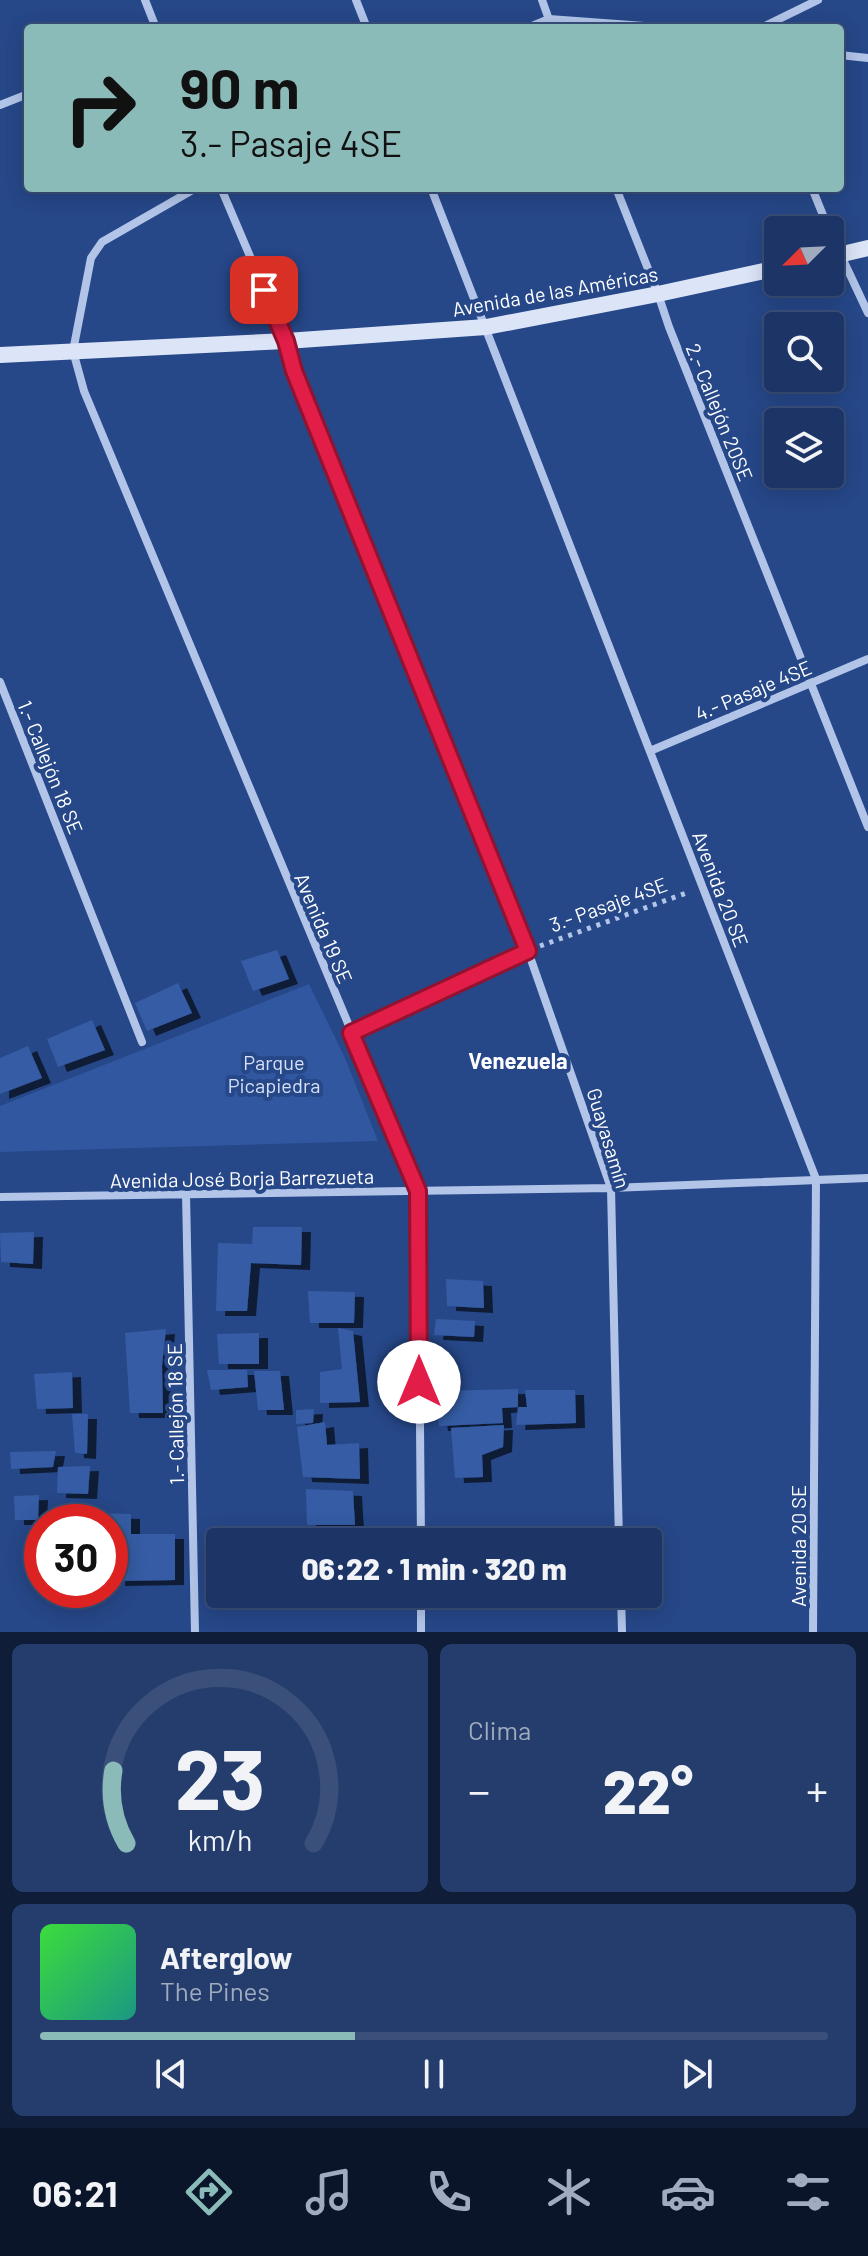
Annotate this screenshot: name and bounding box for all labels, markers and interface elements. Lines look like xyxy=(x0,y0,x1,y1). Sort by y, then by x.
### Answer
text: 90 m xyxy=(180,53,300,120)
icon: right xyxy=(48,56,152,160)
text: 3.- Pasaje 4SE xyxy=(180,121,402,164)
north arrow xyxy=(764,216,844,296)
map controls xyxy=(764,216,844,488)
pin xyxy=(230,256,298,324)
street label: Avenida de las Américas xyxy=(450,261,660,321)
icon: arrive xyxy=(242,268,286,312)
button: search xyxy=(764,312,844,392)
street label: 2.- Callejón 20SE xyxy=(682,340,758,484)
button: layers xyxy=(764,408,844,488)
street label: 4.- Pasaje 4SE xyxy=(691,655,815,725)
street label: 1.- Callejón 18 SE xyxy=(13,697,89,837)
street label: Avenida 20 SE xyxy=(688,828,754,950)
street label: Avenida 19 SE xyxy=(290,869,358,987)
street label: 3.- Pasaje 4SE xyxy=(546,872,670,936)
district label: Venezuela xyxy=(468,1047,568,1073)
park label: Parque Picapiedra xyxy=(228,1050,320,1097)
street label: Guayasamín xyxy=(582,1085,636,1191)
street label: Avenida José Borja Barrezueta xyxy=(110,1164,374,1192)
position arrow xyxy=(377,1340,461,1424)
street label: 1.- Callejón 18 SE xyxy=(162,1343,188,1485)
street label: Avenida 20 SE xyxy=(786,1485,810,1607)
speed limit sign: 30 xyxy=(24,1504,128,1608)
text: 06:22 · 1 min · 320 m xyxy=(301,1550,567,1586)
text: Clima xyxy=(468,1714,531,1745)
text: 23 xyxy=(175,1727,265,1827)
text: 22° xyxy=(603,1754,693,1826)
text: − xyxy=(468,1763,490,1816)
text: + xyxy=(806,1763,828,1816)
text: km/h xyxy=(188,1822,252,1857)
text: Afterglow xyxy=(160,1939,293,1975)
text: The Pines xyxy=(160,1975,270,2006)
icon: previous xyxy=(149,2052,193,2096)
icon: pause xyxy=(412,2052,456,2096)
icon: next xyxy=(675,2052,719,2096)
icon: directions xyxy=(181,2164,237,2220)
icon: music xyxy=(301,2164,357,2220)
icon: phone xyxy=(421,2164,477,2220)
icon: climate xyxy=(541,2164,597,2220)
icon: car xyxy=(660,2164,716,2220)
icon: filters xyxy=(780,2164,836,2220)
text: 06:21 xyxy=(32,2171,118,2214)

